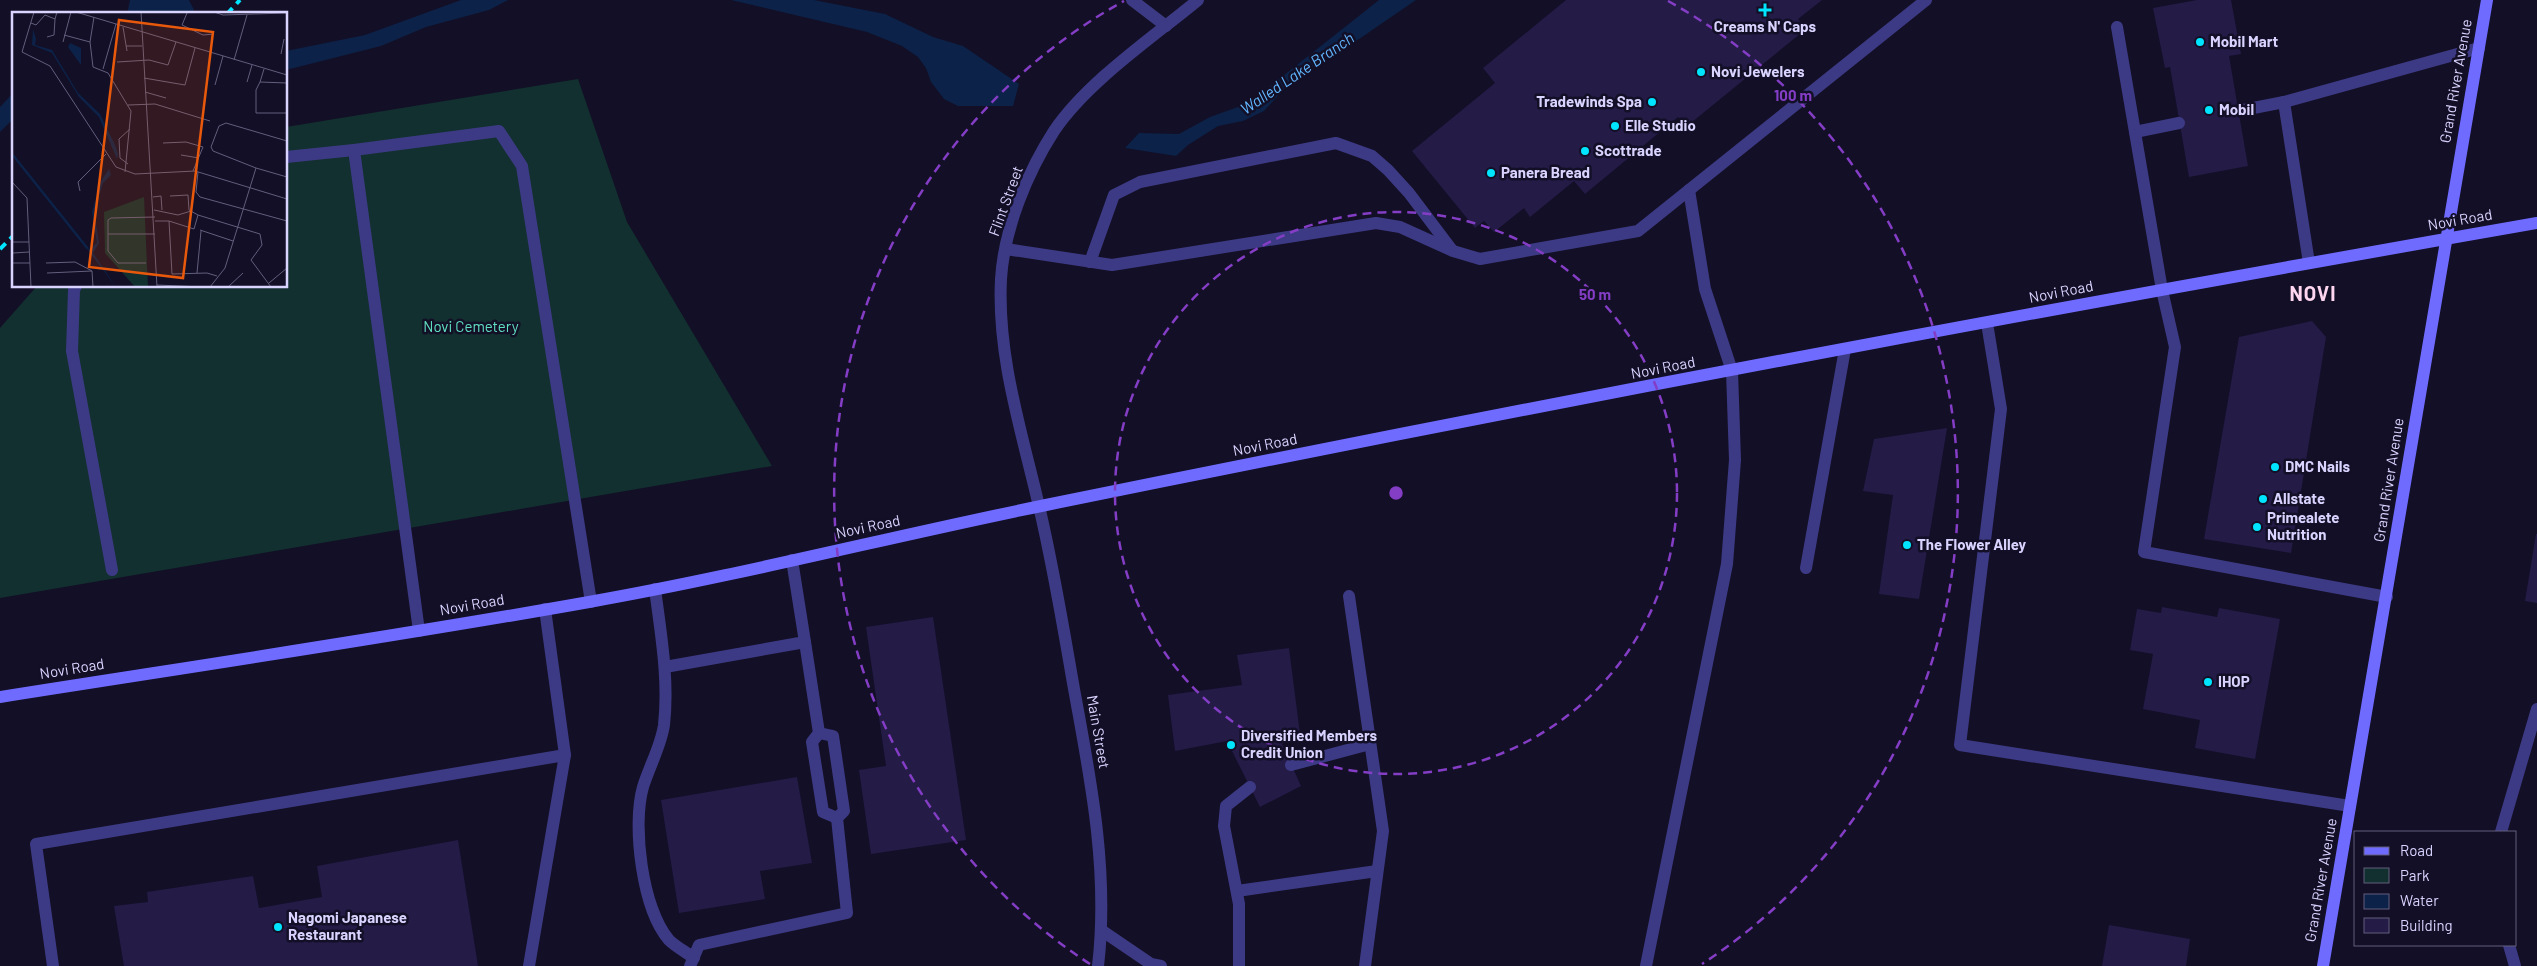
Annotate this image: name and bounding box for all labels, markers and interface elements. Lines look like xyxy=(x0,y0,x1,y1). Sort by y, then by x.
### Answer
marker: Creams N' Caps xyxy=(1759,4,1771,16)
inset map xyxy=(12,12,288,288)
place label: Creams N' Caps xyxy=(1714,17,1817,35)
street label: Grand River Avenue xyxy=(2435,17,2475,144)
water label: Walled Lake Branch xyxy=(1236,28,1357,118)
place label: Mobil Mart xyxy=(2210,32,2279,50)
marker: Mobil Mart xyxy=(2194,36,2206,48)
place label: Novi Jewelers xyxy=(1711,62,1805,80)
marker: Novi Jewelers xyxy=(1695,66,1707,78)
text: 100 m xyxy=(1774,86,1812,104)
place label: Tradewinds Spa xyxy=(1536,92,1642,110)
marker: Tradewinds Spa xyxy=(1646,96,1658,108)
place label: Mobil xyxy=(2219,100,2254,118)
marker: Mobil xyxy=(2203,104,2215,116)
place label: Elle Studio xyxy=(1625,116,1696,134)
marker: Elle Studio xyxy=(1609,120,1621,132)
place label: Scottrade xyxy=(1595,141,1662,159)
marker: Scottrade xyxy=(1579,145,1591,157)
street label: Flint Street xyxy=(984,163,1026,238)
place label: Panera Bread xyxy=(1501,163,1590,181)
marker: Panera Bread xyxy=(1485,167,1497,179)
street label: Novi Road xyxy=(2426,204,2493,234)
street label: Novi Road xyxy=(2027,276,2094,306)
district label: NOVI xyxy=(2289,281,2337,305)
text: 50 m xyxy=(1579,285,1611,303)
park label: Novi Cemetery xyxy=(423,317,519,335)
street label: Novi Road xyxy=(1629,352,1696,382)
street label: Grand River Avenue xyxy=(2369,416,2407,543)
street label: Novi Road xyxy=(1231,429,1298,459)
place label: DMC Nails xyxy=(2285,457,2350,475)
marker: DMC Nails xyxy=(2269,461,2281,473)
centre of rings xyxy=(1387,484,1405,502)
place label: Allstate xyxy=(2273,489,2325,507)
marker: Allstate xyxy=(2257,493,2269,505)
place label: Primealete Nutrition xyxy=(2267,508,2340,543)
street label: Novi Road xyxy=(834,510,902,542)
marker: Primealete Nutrition xyxy=(2251,521,2263,533)
place label: The Flower Alley xyxy=(1917,535,2026,553)
marker: The Flower Alley xyxy=(1901,539,1913,551)
street label: Novi Road xyxy=(438,589,505,619)
street label: Novi Road xyxy=(38,654,105,682)
place label: IHOP xyxy=(2218,672,2250,690)
marker: IHOP xyxy=(2202,676,2214,688)
street label: Main Street xyxy=(1084,694,1114,770)
place label: Diversified Members Credit Union xyxy=(1241,726,1378,761)
marker: Diversified Members Credit Union xyxy=(1225,739,1237,751)
street label: Grand River Avenue xyxy=(2300,816,2340,943)
legend xyxy=(2354,831,2517,946)
text: Road xyxy=(2400,841,2433,859)
text: Park xyxy=(2400,866,2430,884)
text: Water xyxy=(2400,891,2439,909)
place label: Nagomi Japanese Restaurant xyxy=(288,908,407,943)
text: Building xyxy=(2400,916,2453,934)
marker: Nagomi Japanese Restaurant xyxy=(272,921,284,933)

